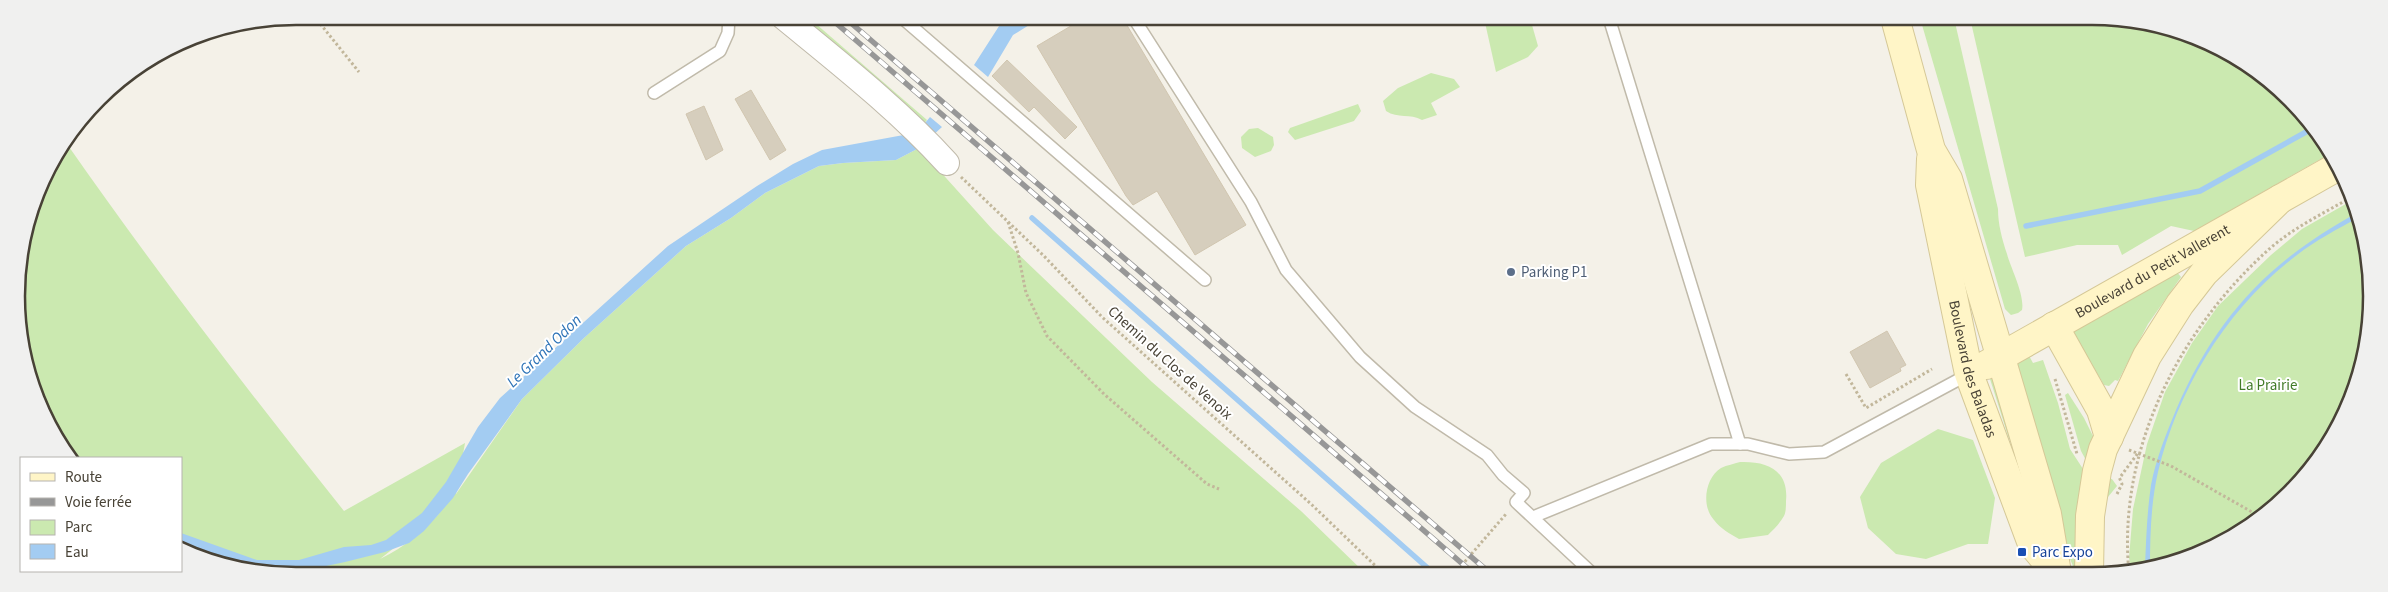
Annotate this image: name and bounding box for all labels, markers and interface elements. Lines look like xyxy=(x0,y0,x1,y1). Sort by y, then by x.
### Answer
street label: Boulevard du Petit Vallerent xyxy=(2071,219,2234,323)
place label: Parking P1 xyxy=(1521,262,1587,283)
marker: Parking P1 xyxy=(1505,266,1517,278)
street label: Boulevard des Baladas xyxy=(1944,298,2002,441)
street label: Chemin du Clos de Venoix xyxy=(1103,301,1237,425)
water label: Le Grand Odon xyxy=(502,309,586,393)
park label: La Prairie xyxy=(2239,375,2297,396)
legend xyxy=(20,457,182,572)
text: Route xyxy=(65,467,102,488)
text: Voie ferrée xyxy=(65,492,132,513)
text: Parc xyxy=(65,517,92,538)
text: Eau xyxy=(65,542,89,563)
place label: Parc Expo xyxy=(2032,542,2093,563)
marker: Parc Expo xyxy=(2016,546,2028,558)

